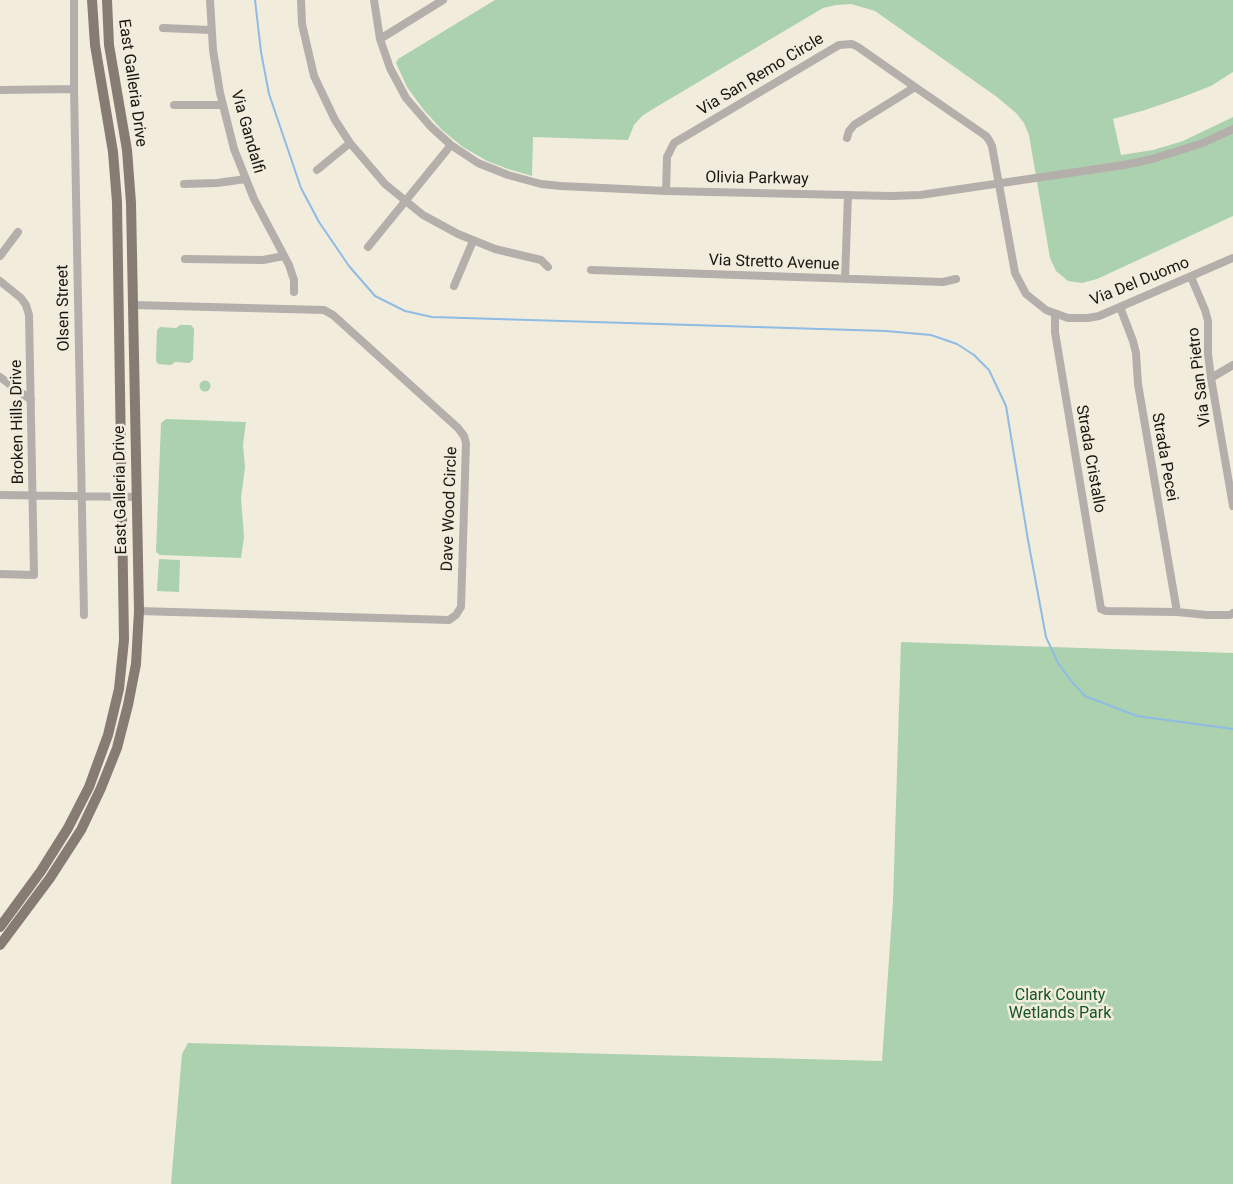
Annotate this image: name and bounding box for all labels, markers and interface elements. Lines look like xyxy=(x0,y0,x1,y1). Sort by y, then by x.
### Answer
street label: East Galleria Drive xyxy=(114,18,150,148)
street label: Via San Remo Circle xyxy=(695,30,827,120)
street label: Via Gandalfi xyxy=(226,88,268,176)
street label: Olivia Parkway xyxy=(705,168,809,190)
street label: Via Stretto Avenue xyxy=(708,251,840,275)
street label: Via Del Duomo xyxy=(1088,253,1192,311)
street label: Olsen Street xyxy=(54,265,74,351)
street label: Via San Pietro xyxy=(1184,326,1216,428)
street label: Broken Hills Drive xyxy=(7,359,29,485)
street label: Strada Cristallo xyxy=(1071,404,1109,514)
street label: Strada Pecei xyxy=(1147,411,1181,503)
street label: East Galleria Drive xyxy=(110,425,132,555)
street label: Dave Wood Circle xyxy=(438,446,462,572)
park label: Clark County Wetlands Park xyxy=(1009,986,1111,1024)

